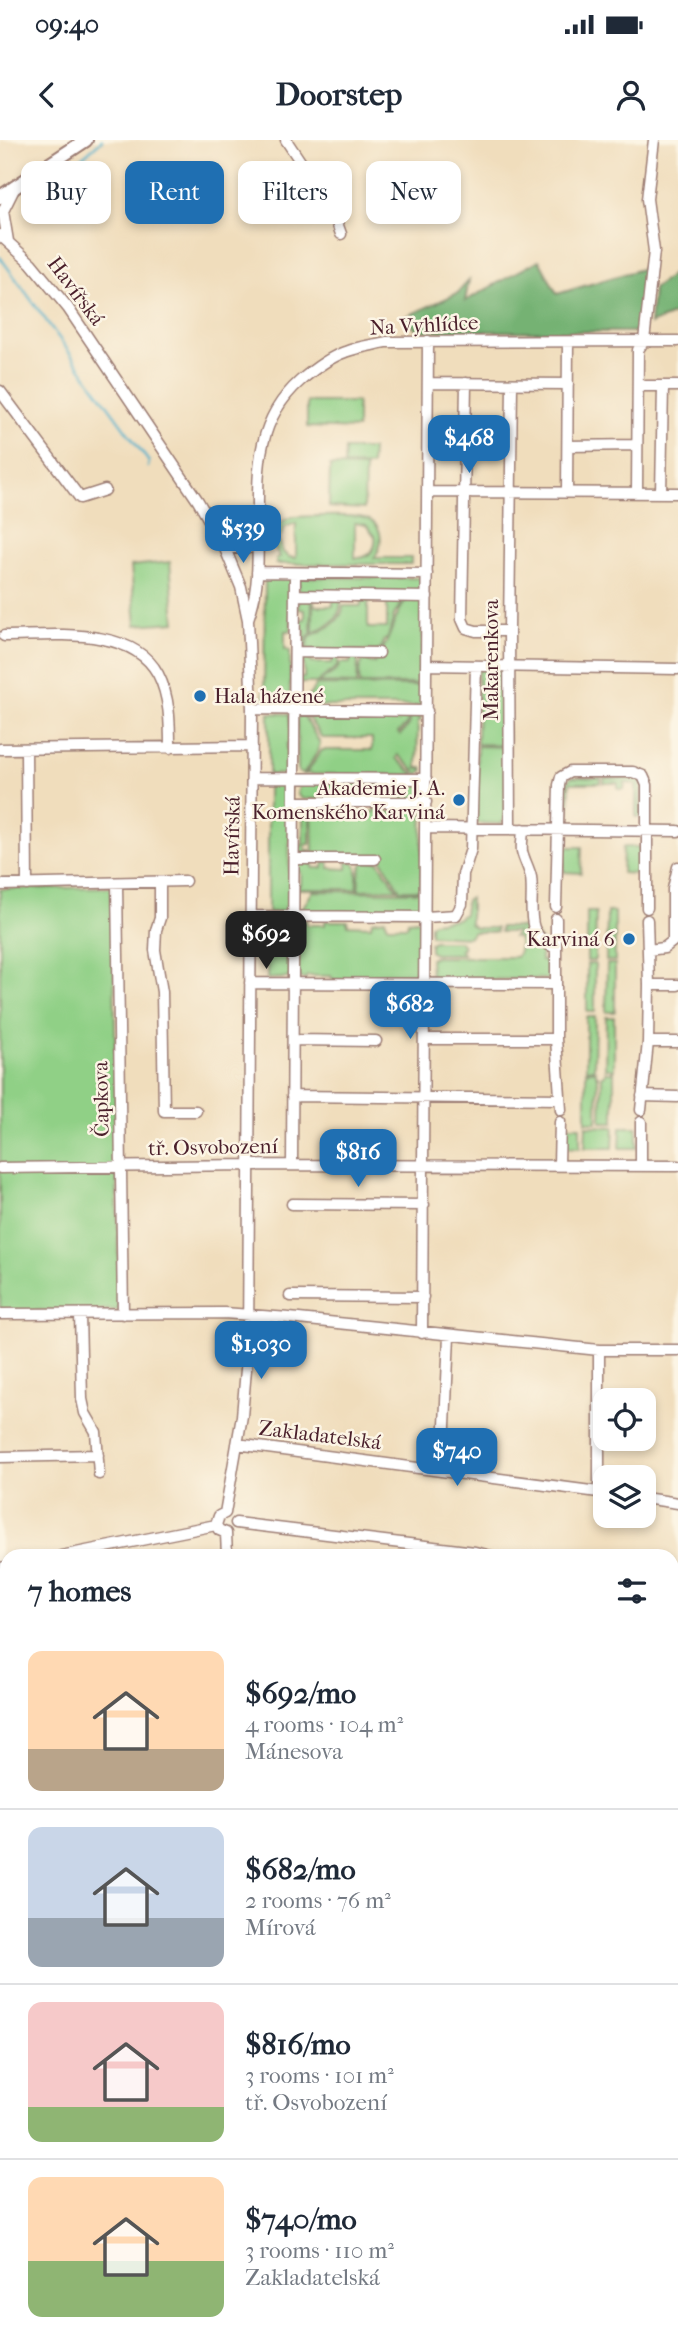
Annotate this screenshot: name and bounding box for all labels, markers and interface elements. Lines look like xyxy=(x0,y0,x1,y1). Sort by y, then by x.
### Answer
text: 09:40 xyxy=(35,9,99,40)
icon: back xyxy=(28,76,66,114)
text: Doorstep xyxy=(276,76,402,113)
icon: person xyxy=(612,76,650,114)
chip: Buy xyxy=(21,161,111,224)
chip: Rent xyxy=(125,161,224,224)
chip: Filters xyxy=(238,161,352,224)
chip: New xyxy=(366,161,461,224)
street label: Havířská xyxy=(42,252,110,330)
street label: Na Vyhlídce xyxy=(369,310,479,340)
pin: $468 xyxy=(428,416,510,475)
text: $468 xyxy=(444,424,494,451)
pin: $539 xyxy=(202,506,284,565)
text: $539 xyxy=(221,514,265,541)
street label: Makarenkova xyxy=(479,599,503,721)
place label: Hala házené xyxy=(214,684,324,708)
marker: Hala házené xyxy=(192,688,208,704)
place label: Akademie J. A. Komenského Karviná xyxy=(251,776,445,824)
marker: Akademie J. A. Komenského Karviná xyxy=(451,792,467,808)
street label: Havířská xyxy=(219,796,245,876)
pin: $692 xyxy=(225,912,307,971)
text: $692 xyxy=(242,920,291,947)
place label: Karviná 6 xyxy=(526,927,616,951)
marker: Karviná 6 xyxy=(621,931,637,947)
pin: $682 xyxy=(369,982,451,1041)
text: $682 xyxy=(386,990,434,1017)
street label: Čapkova xyxy=(88,1061,114,1137)
pin: $816 xyxy=(317,1130,399,1189)
street label: tř. Osvobození xyxy=(148,1134,279,1160)
text: $816 xyxy=(336,1138,380,1165)
pin: $1,030 xyxy=(204,1322,318,1381)
text: $1,030 xyxy=(231,1330,291,1357)
map controls xyxy=(593,1388,656,1528)
button: locate xyxy=(593,1388,656,1451)
street label: Zakladatelská xyxy=(257,1416,383,1454)
pin: $740 xyxy=(416,1428,498,1488)
text: $740 xyxy=(432,1437,482,1464)
button: layers xyxy=(593,1465,656,1528)
icon: filters xyxy=(613,1572,651,1610)
text: 7 homes xyxy=(28,1574,131,1609)
text: $692/mo xyxy=(245,1676,356,1711)
icon: home xyxy=(84,1679,168,1763)
text: 4 rooms · 104 m² xyxy=(245,1711,403,1738)
text: Mánesova xyxy=(245,1738,343,1765)
text: $682/mo xyxy=(245,1852,356,1887)
icon: home xyxy=(84,1855,168,1939)
text: 2 rooms · 76 m² xyxy=(245,1887,391,1914)
text: Mírová xyxy=(245,1914,316,1941)
text: $816/mo xyxy=(245,2027,351,2062)
icon: home xyxy=(84,2030,168,2114)
text: 3 rooms · 101 m² xyxy=(245,2062,394,2089)
text: tř. Osvobození xyxy=(245,2089,387,2116)
text: $740/mo xyxy=(245,2202,357,2237)
icon: home xyxy=(84,2205,168,2289)
text: 3 rooms · 110 m² xyxy=(245,2237,394,2264)
text: Zakladatelská xyxy=(245,2264,380,2291)

